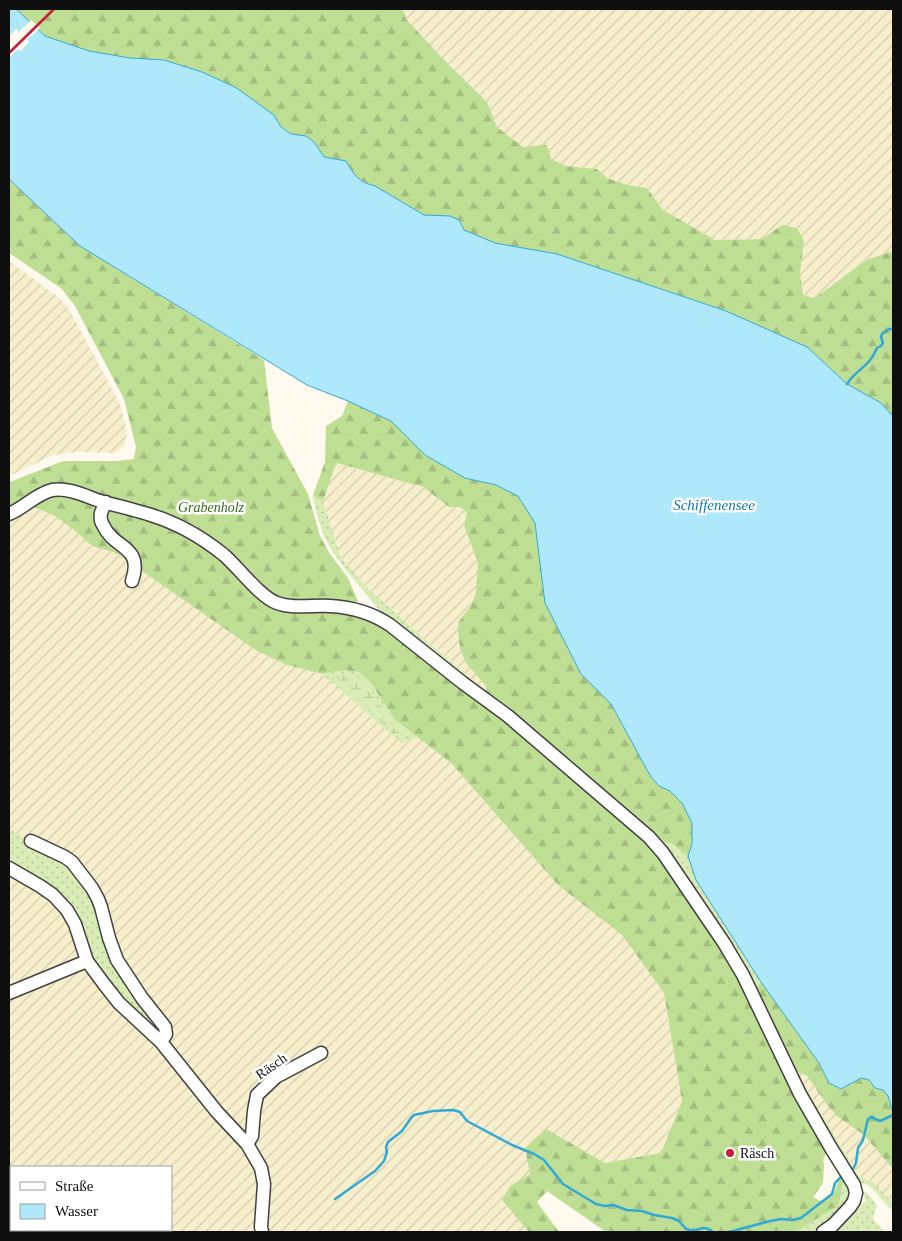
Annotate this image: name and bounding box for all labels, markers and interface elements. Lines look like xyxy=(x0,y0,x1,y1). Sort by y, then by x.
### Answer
water label: Schiffenensee xyxy=(673,497,755,513)
park label: Grabenholz xyxy=(178,500,245,515)
street label: Räsch xyxy=(253,1050,290,1082)
place label: Räsch xyxy=(740,1146,774,1161)
marker: Räsch xyxy=(724,1147,736,1159)
legend xyxy=(10,1166,172,1231)
text: Straße xyxy=(55,1178,94,1194)
text: Wasser xyxy=(55,1203,98,1219)

